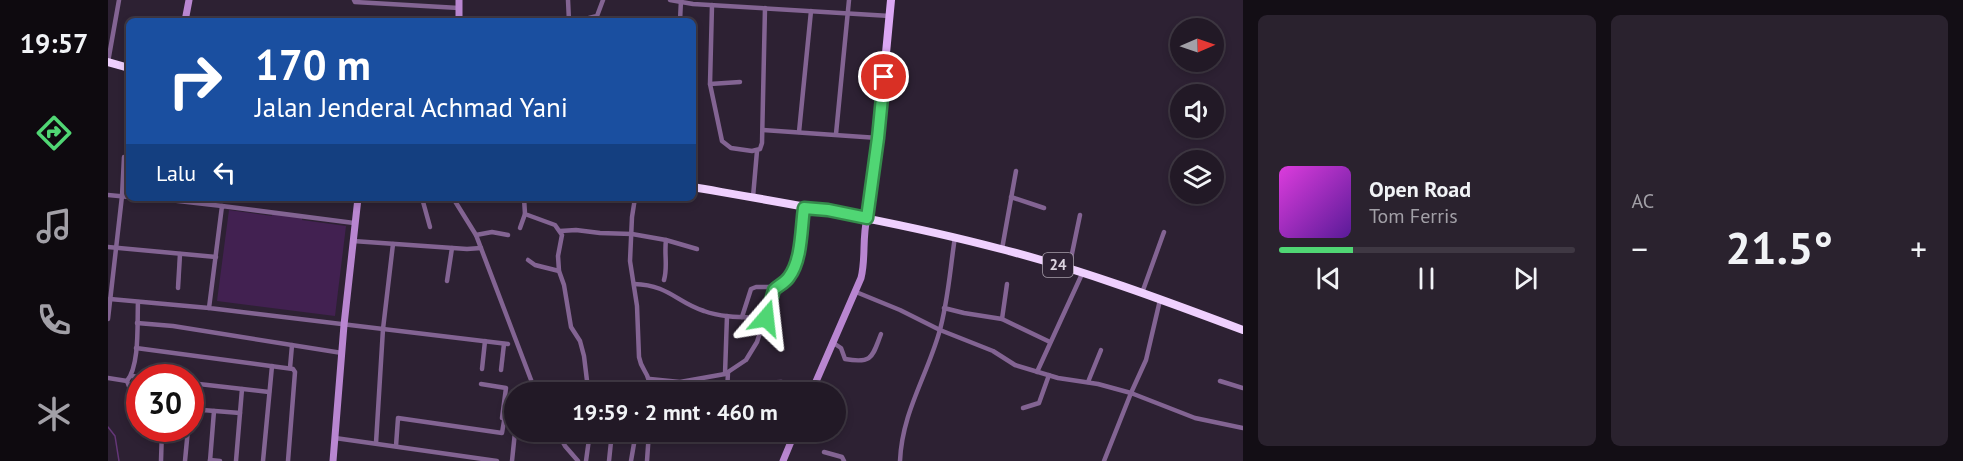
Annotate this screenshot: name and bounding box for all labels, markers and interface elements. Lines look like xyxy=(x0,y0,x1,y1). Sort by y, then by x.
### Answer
north arrow xyxy=(1170,18,1224,72)
map controls xyxy=(1170,18,1224,204)
text: 19:57 xyxy=(20,26,88,60)
text: 170 m xyxy=(255,37,371,92)
icon: right xyxy=(156,42,234,120)
pin xyxy=(858,51,909,102)
icon: arrive xyxy=(867,60,900,93)
button: sound xyxy=(1170,84,1224,138)
text: Jalan Jenderal Achmad Yani xyxy=(255,90,568,124)
icon: directions xyxy=(33,112,75,154)
button: layers xyxy=(1170,150,1224,204)
icon: left xyxy=(208,156,241,189)
text: Lalu xyxy=(156,159,196,187)
text: Open Road xyxy=(1369,175,1471,203)
text: AC xyxy=(1632,188,1654,214)
text: Tom Ferris xyxy=(1369,203,1458,229)
icon: music xyxy=(33,205,75,247)
text: 21.5° xyxy=(1726,218,1833,276)
text: − xyxy=(1632,227,1648,270)
text: + xyxy=(1910,227,1927,270)
road number: 24 xyxy=(1043,253,1073,277)
icon: previous xyxy=(1312,262,1345,295)
icon: pause xyxy=(1410,262,1443,295)
icon: next xyxy=(1509,262,1542,295)
position arrow xyxy=(734,286,798,350)
icon: phone xyxy=(33,299,75,341)
speed limit sign: 30 xyxy=(126,364,204,442)
icon: climate xyxy=(33,393,75,435)
text: 19:59 · 2 mnt · 460 m xyxy=(572,398,778,426)

